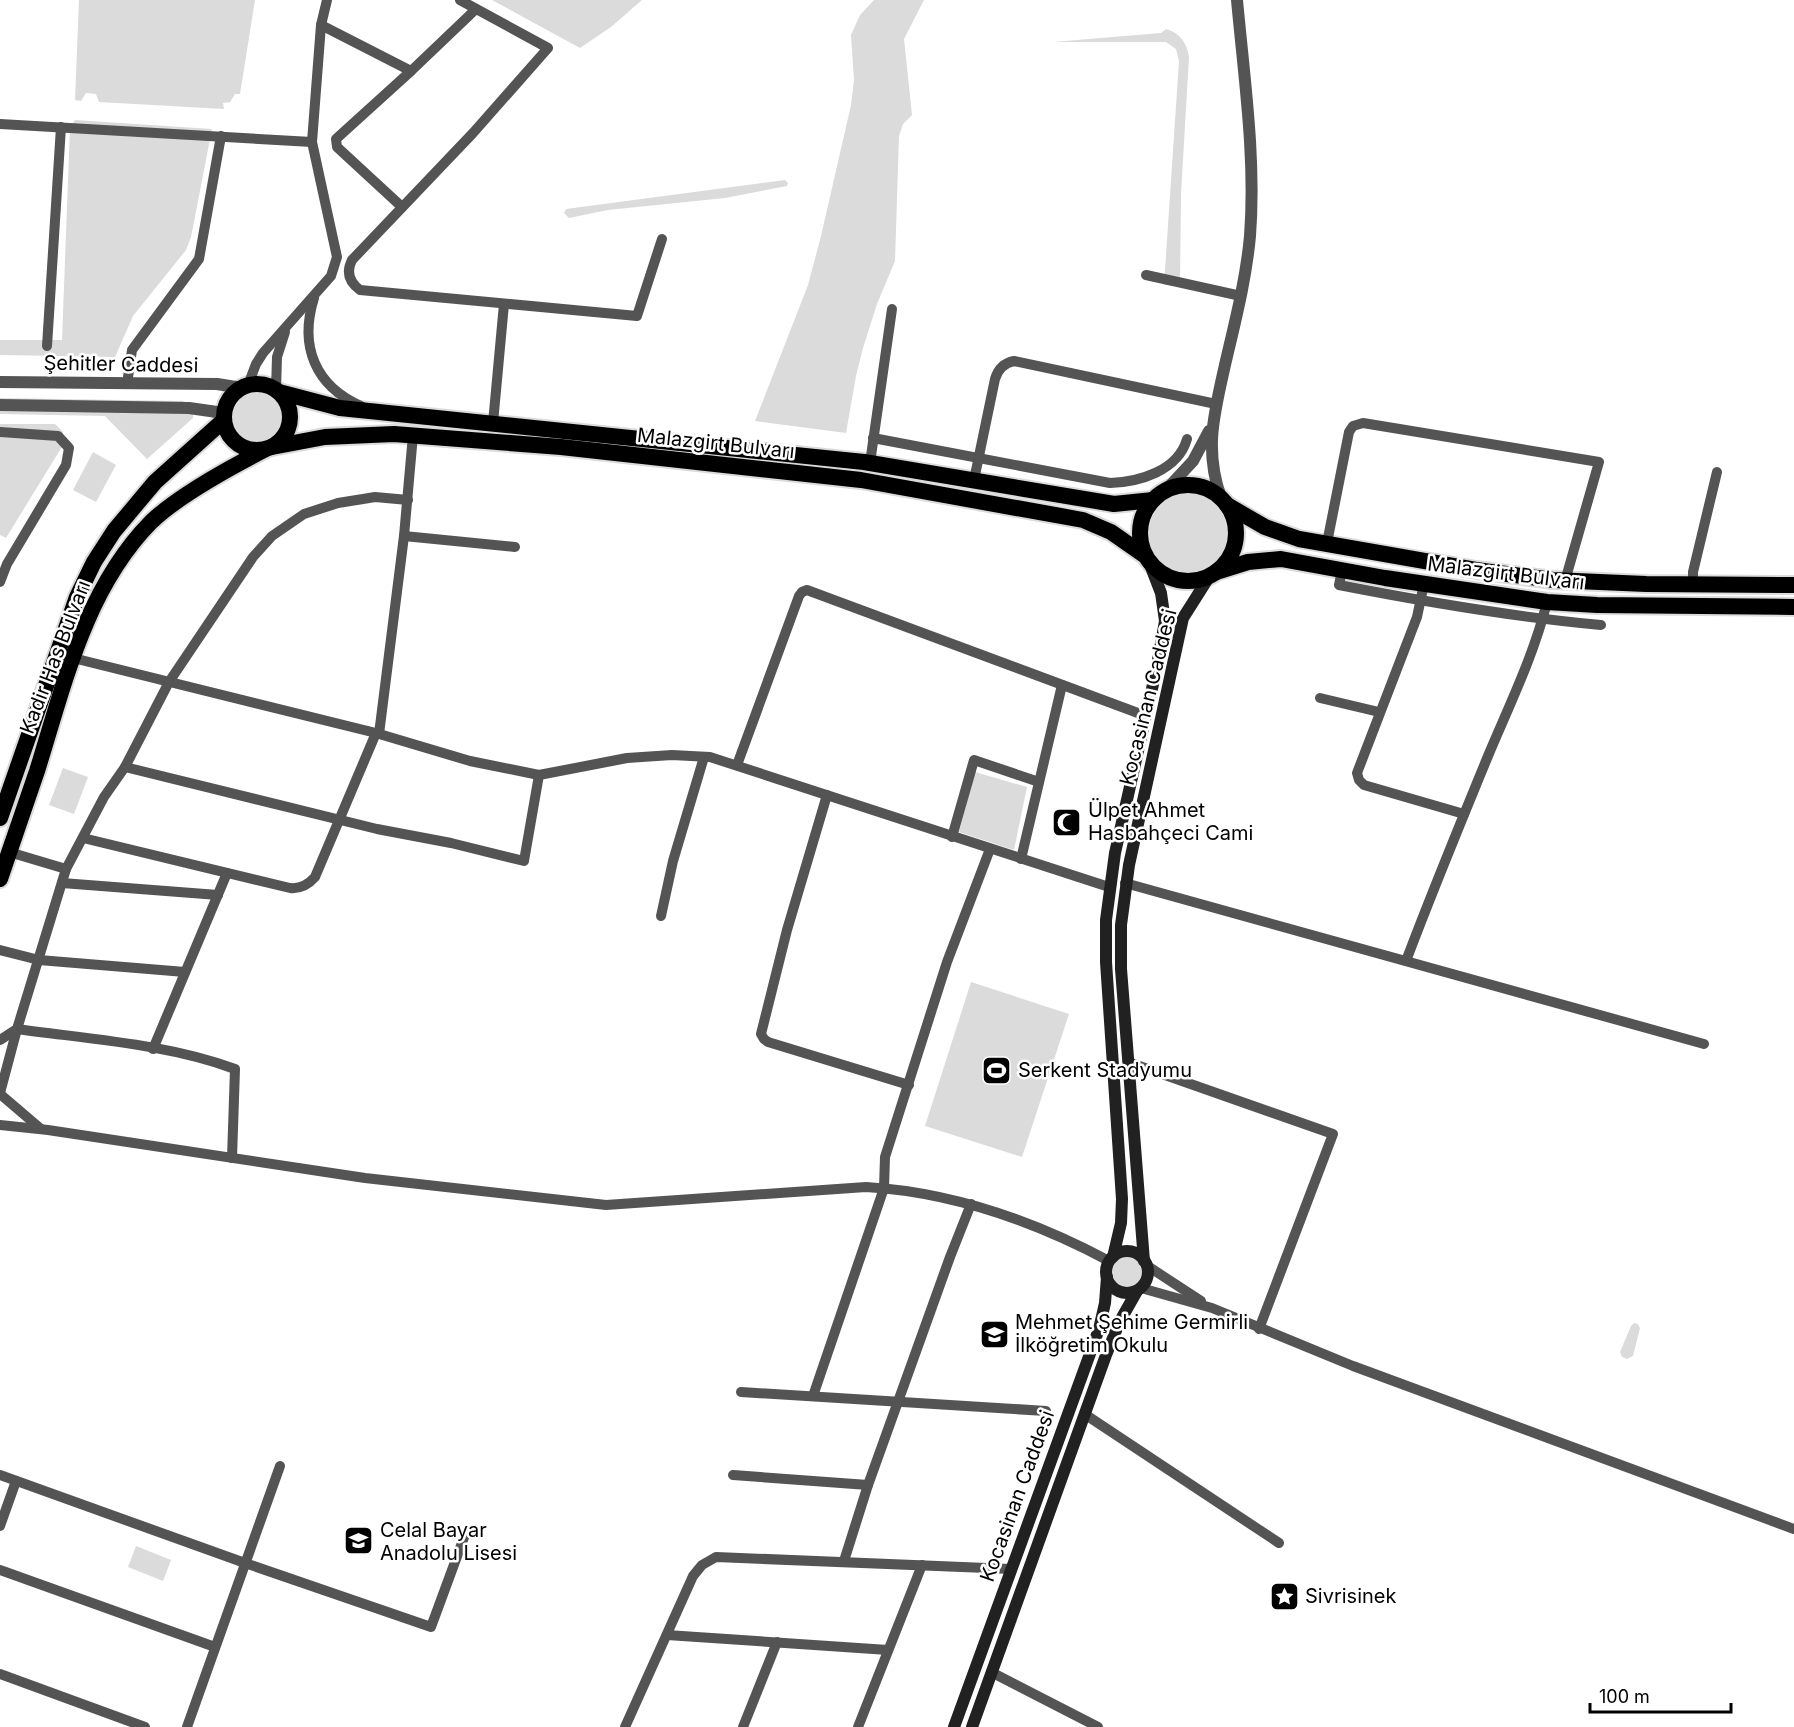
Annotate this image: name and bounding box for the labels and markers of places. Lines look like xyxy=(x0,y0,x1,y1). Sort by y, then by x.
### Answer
place label: Ülpet Ahmet Hasbahçeci Cami xyxy=(1088,798,1253,845)
mosque icon: Ülpet Ahmet Hasbahçeci Cami xyxy=(1051,806,1083,838)
sports icon: Serkent Stadyumu xyxy=(981,1054,1013,1086)
place label: Serkent Stadyumu xyxy=(1018,1058,1192,1082)
place label: Mehmet Şehime Germirli İlköğretim Okulu xyxy=(1015,1310,1248,1357)
school or university icon: Mehmet Şehime Germirli İlköğretim Okulu xyxy=(978,1318,1010,1350)
place label: Celal Bayar Anadolu Lisesi xyxy=(380,1518,517,1565)
school or university icon: Celal Bayar Anadolu Lisesi xyxy=(343,1525,375,1557)
place icon: Sivrisinek xyxy=(1268,1580,1300,1612)
place label: Sivrisinek xyxy=(1305,1584,1396,1608)

